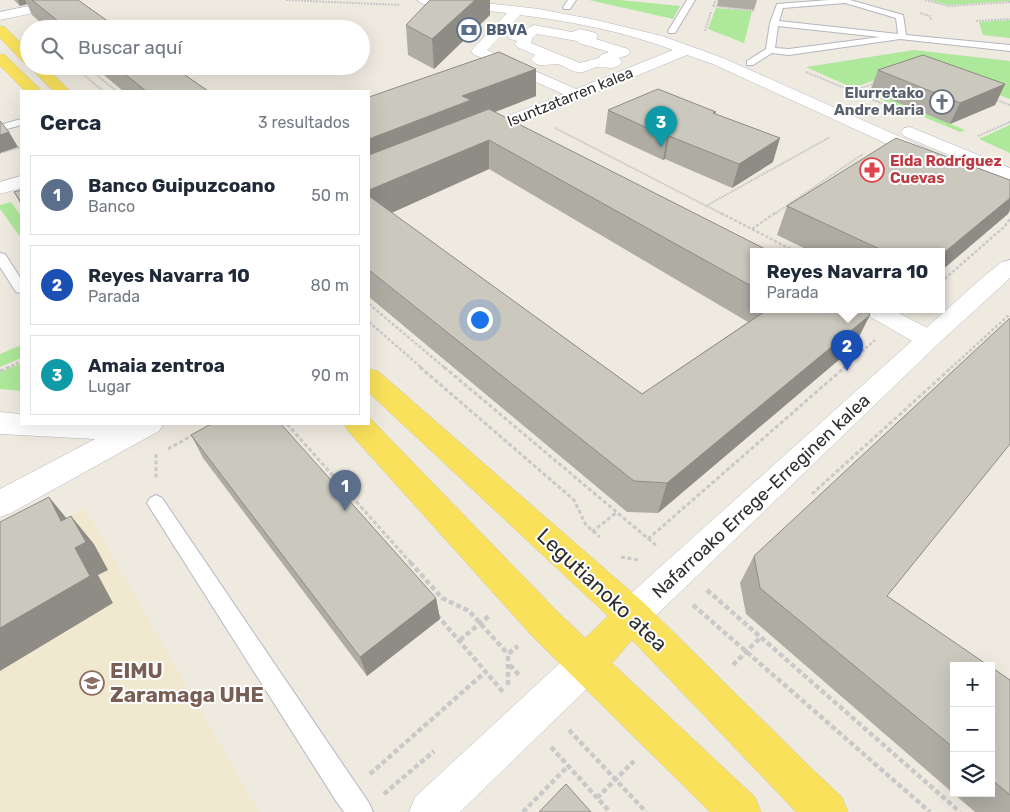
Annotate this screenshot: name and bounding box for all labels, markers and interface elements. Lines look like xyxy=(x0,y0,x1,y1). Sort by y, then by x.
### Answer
bank icon: BBVA xyxy=(456,17,482,43)
search box xyxy=(20,20,370,75)
place label: BBVA xyxy=(486,21,527,39)
icon: search xyxy=(38,34,66,62)
text: Buscar aquí xyxy=(78,36,182,59)
street label: Isuntzatarren kalea xyxy=(504,64,636,130)
place label: Elurretako Andre Maria xyxy=(834,84,924,119)
church icon: Elurretako Andre Maria xyxy=(929,89,955,115)
pin: 3 xyxy=(645,106,677,147)
text: Cerca xyxy=(40,110,101,135)
text: 3 resultados xyxy=(258,113,350,132)
place label: Elda Rodríguez Cuevas xyxy=(890,152,1002,187)
pharmacy icon: Elda Rodríguez Cuevas xyxy=(859,157,885,183)
text: Banco Guipuzcoano xyxy=(88,174,275,197)
text: 1 xyxy=(53,186,61,205)
text: 50 m xyxy=(311,186,349,205)
text: Banco xyxy=(88,197,135,216)
popup xyxy=(750,248,945,313)
text: Reyes Navarra 10 xyxy=(766,260,929,283)
text: Reyes Navarra 10 xyxy=(88,264,250,287)
text: 2 xyxy=(52,276,62,295)
text: 80 m xyxy=(311,276,349,295)
text: Parada xyxy=(766,283,819,302)
text: Parada xyxy=(88,287,140,306)
your location xyxy=(467,307,493,333)
pin: 2 xyxy=(831,330,863,371)
text: Amaia zentroa xyxy=(88,354,225,377)
text: 3 xyxy=(52,366,62,385)
text: 90 m xyxy=(311,366,349,385)
text: Lugar xyxy=(88,377,131,396)
street label: Nafarroako Errege-Erreginen kalea xyxy=(648,389,874,603)
pin: 1 xyxy=(329,470,361,511)
street label: Legutianoko atea xyxy=(532,523,673,656)
place label: EIMU Zaramaga UHE xyxy=(110,658,264,707)
map controls xyxy=(950,662,995,797)
button: + xyxy=(950,662,995,707)
school or university icon: EIMU Zaramaga UHE xyxy=(79,670,105,696)
button: − xyxy=(950,707,995,752)
button: layers xyxy=(950,752,995,797)

